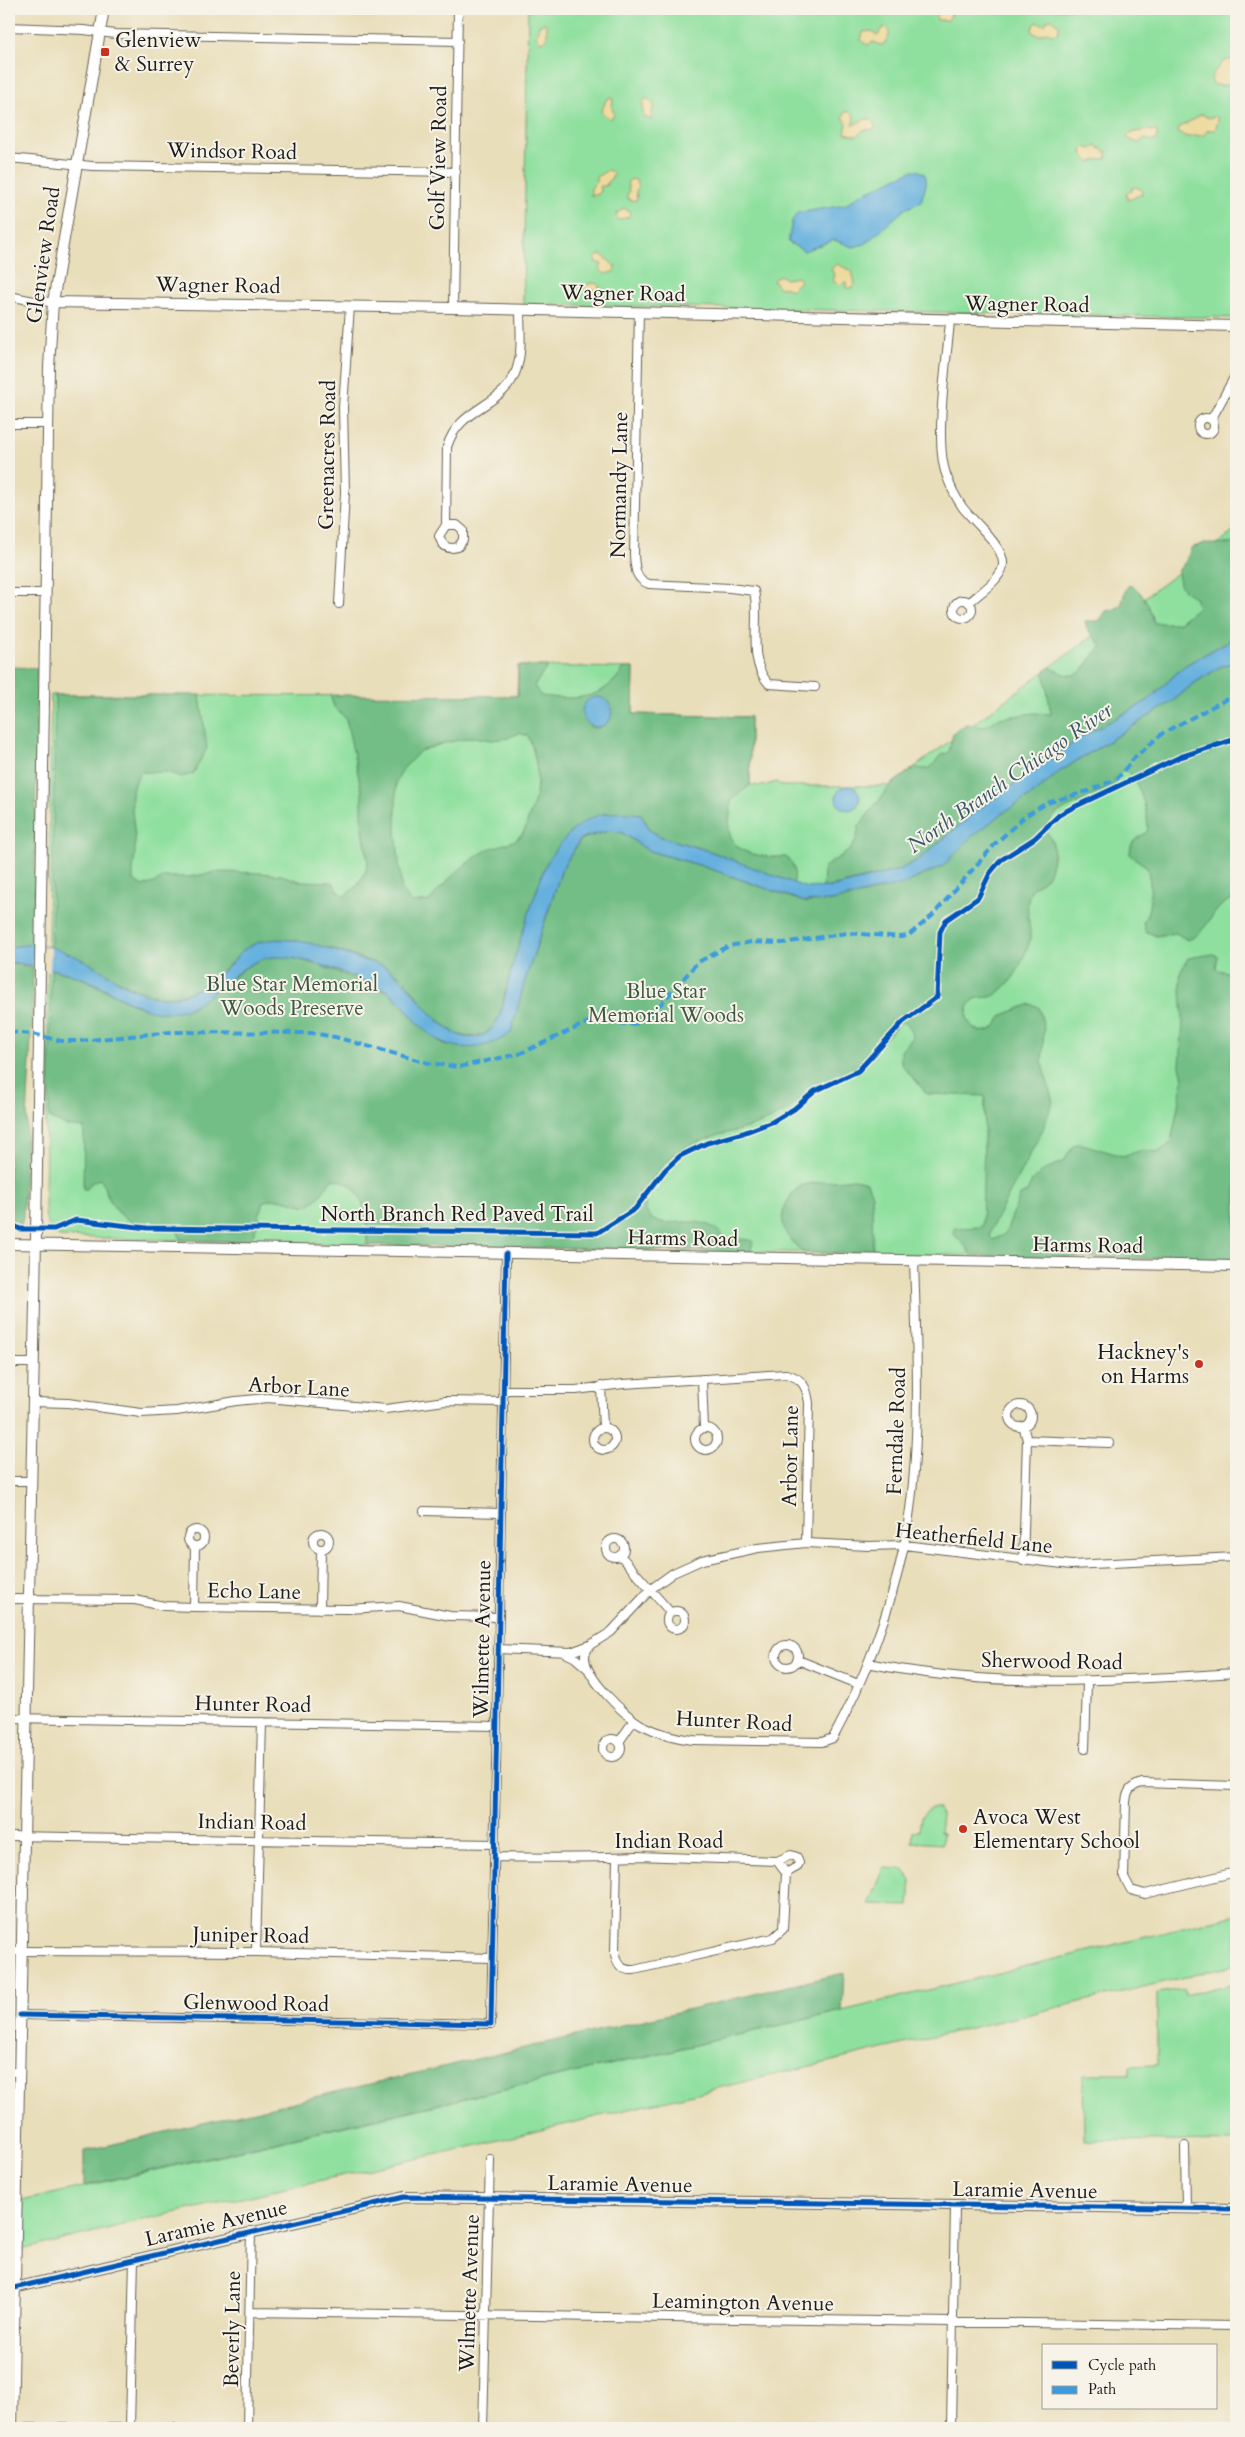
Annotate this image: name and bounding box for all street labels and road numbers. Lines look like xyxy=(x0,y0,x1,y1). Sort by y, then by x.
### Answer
street label: Golf View Road xyxy=(423,85,454,231)
street label: Windsor Road xyxy=(166,136,297,167)
street label: Glenview Road xyxy=(20,185,67,325)
street label: Wagner Road xyxy=(154,270,281,301)
street label: Wagner Road xyxy=(559,278,686,309)
street label: Wagner Road xyxy=(963,289,1090,320)
street label: Greenacres Road xyxy=(312,380,343,530)
street label: Normandy Lane xyxy=(604,411,635,559)
street label: North Branch Red Paved Trail xyxy=(320,1200,594,1229)
street label: Harms Road xyxy=(627,1223,739,1254)
street label: Harms Road xyxy=(1032,1230,1144,1261)
street label: Ferndale Road xyxy=(880,1367,913,1496)
street label: Arbor Lane xyxy=(247,1370,351,1405)
street label: Arbor Lane xyxy=(775,1405,806,1507)
street label: Heatherfield Lane xyxy=(894,1516,1054,1561)
street label: Wilmette Avenue xyxy=(467,1560,498,1719)
street label: Echo Lane xyxy=(207,1576,301,1607)
street label: Sherwood Road xyxy=(981,1646,1123,1677)
street label: Hunter Road xyxy=(194,1689,312,1720)
street label: Hunter Road xyxy=(675,1704,793,1739)
street label: Indian Road xyxy=(197,1807,307,1838)
street label: Indian Road xyxy=(615,1827,724,1856)
street label: Juniper Road xyxy=(189,1920,310,1951)
street label: Glenwood Road xyxy=(183,1988,329,2019)
street label: Laramie Avenue xyxy=(547,2169,693,2200)
street label: Laramie Avenue xyxy=(952,2175,1098,2206)
street label: Laramie Avenue xyxy=(142,2193,290,2254)
street label: Wilmette Avenue xyxy=(452,2213,487,2374)
street label: Beverly Lane xyxy=(217,2270,248,2388)
street label: Leamington Avenue xyxy=(652,2286,834,2319)

